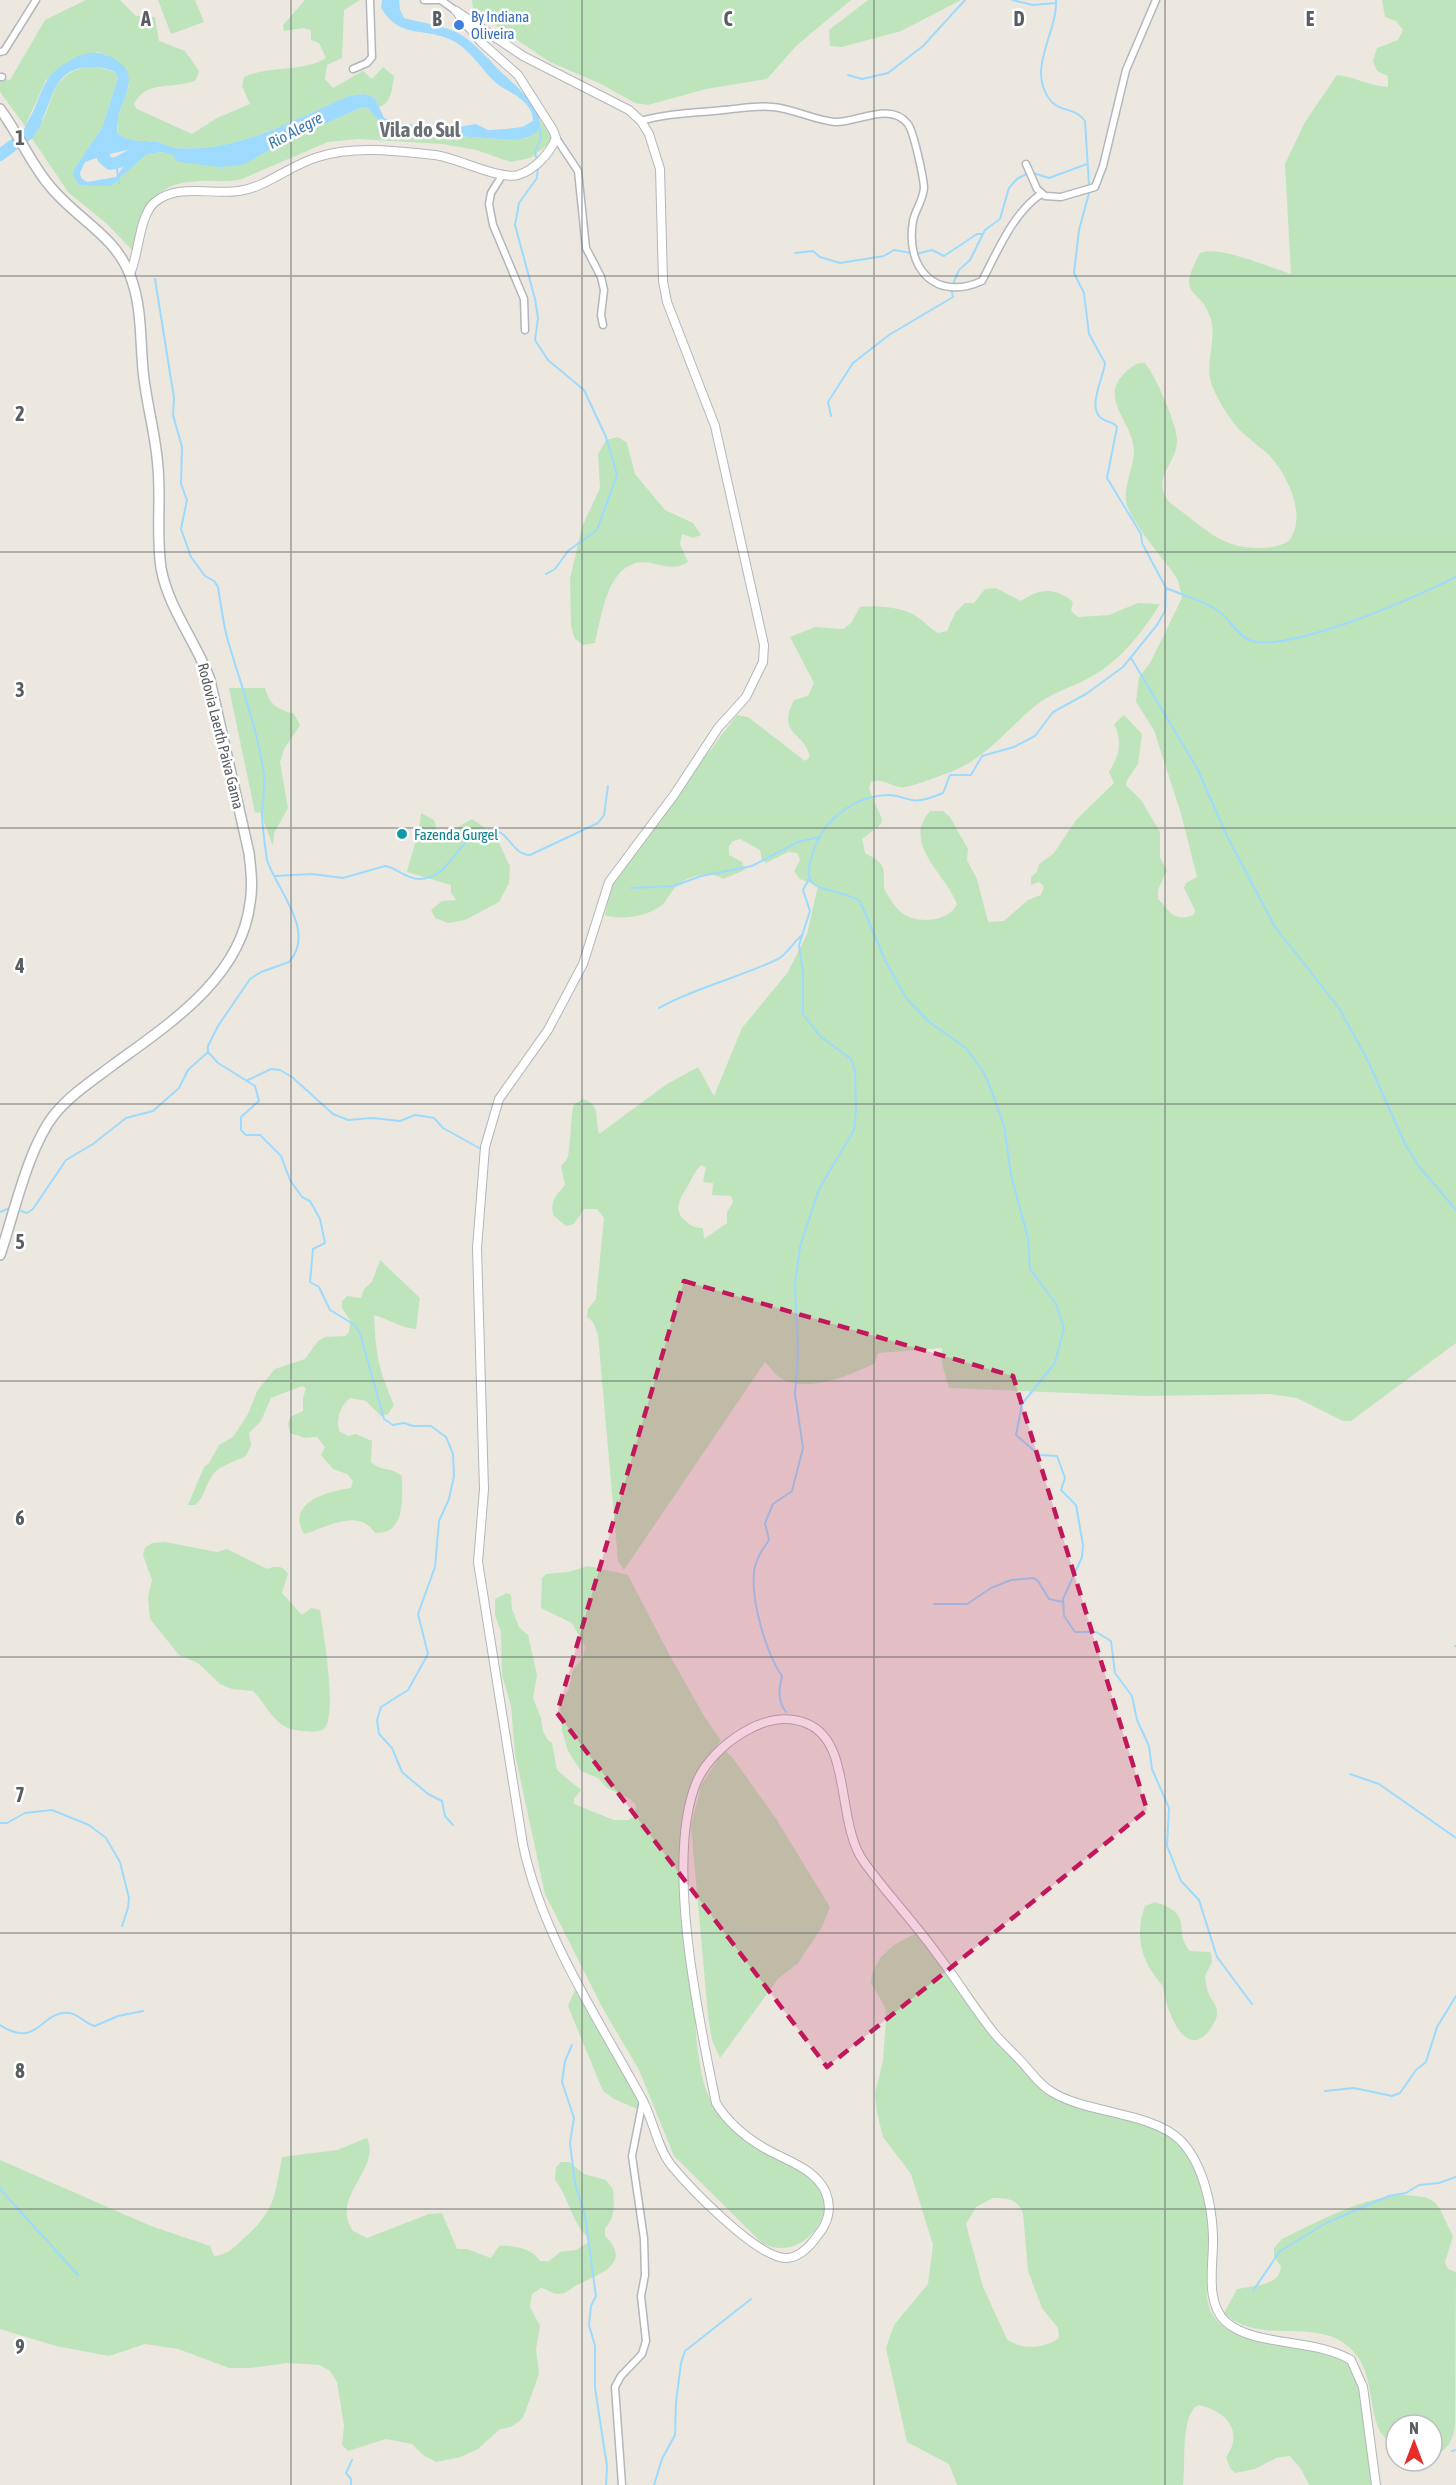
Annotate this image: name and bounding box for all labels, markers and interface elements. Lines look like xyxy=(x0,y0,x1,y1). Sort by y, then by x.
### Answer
text: A xyxy=(140,7,151,30)
text: B xyxy=(432,7,442,30)
text: C xyxy=(724,7,733,30)
text: D xyxy=(1013,7,1025,30)
text: E xyxy=(1306,7,1315,30)
place label: By Indiana Oliveira xyxy=(471,8,529,42)
marker: By Indiana Oliveira xyxy=(452,18,466,32)
water label: Rio Alegre xyxy=(265,108,326,153)
district label: Vila do Sul xyxy=(379,117,461,141)
text: 1 xyxy=(15,126,25,149)
text: 2 xyxy=(15,402,25,425)
street label: Rodovia Laerth Paiva Gama xyxy=(195,661,247,811)
text: 3 xyxy=(15,678,25,701)
place label: Fazenda Gurgel xyxy=(414,826,498,843)
marker: Fazenda Gurgel xyxy=(395,827,409,841)
text: 4 xyxy=(14,954,25,977)
text: 5 xyxy=(15,1230,25,1253)
text: 6 xyxy=(15,1506,25,1529)
text: 7 xyxy=(15,1783,25,1806)
text: 8 xyxy=(15,2059,25,2082)
text: 9 xyxy=(15,2335,25,2358)
north arrow xyxy=(1384,2413,1444,2473)
text: N xyxy=(1409,2419,1419,2437)

